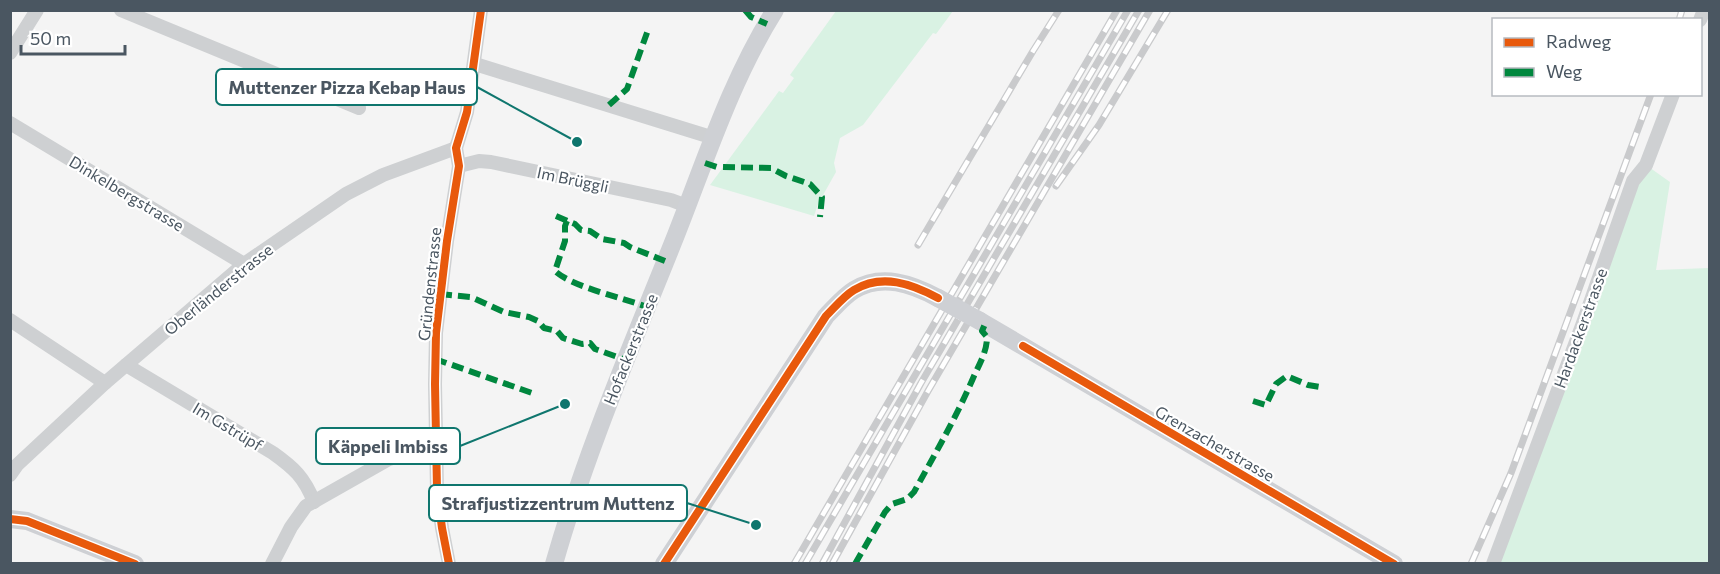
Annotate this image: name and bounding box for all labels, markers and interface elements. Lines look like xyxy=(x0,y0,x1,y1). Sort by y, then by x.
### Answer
scale bar xyxy=(21,18,124,56)
legend xyxy=(1492,18,1702,96)
text: 50 m xyxy=(30,27,71,49)
text: Radweg xyxy=(1546,30,1611,52)
text: Weg xyxy=(1546,60,1583,82)
callout: Muttenzer Pizza Kebap Haus xyxy=(216,69,477,105)
text: Muttenzer Pizza Kebap Haus xyxy=(228,76,466,98)
street label: Dinkelbergstrasse xyxy=(66,151,188,235)
street label: Im Brüggli xyxy=(535,162,611,196)
street label: Gründenstrasse xyxy=(414,226,444,342)
street label: Oberländerstrasse xyxy=(160,239,276,339)
street label: Hardackerstrasse xyxy=(1549,265,1611,391)
street label: Hofackerstrasse xyxy=(599,291,661,407)
street label: Im Gstrüpf xyxy=(190,398,267,455)
street label: Grenzacherstrasse xyxy=(1152,401,1278,485)
callout: Käppeli Imbiss xyxy=(316,428,460,464)
text: Käppeli Imbiss xyxy=(328,435,448,457)
callout: Strafjustizzentrum Muttenz xyxy=(429,485,687,521)
text: Strafjustizzentrum Muttenz xyxy=(441,492,675,514)

